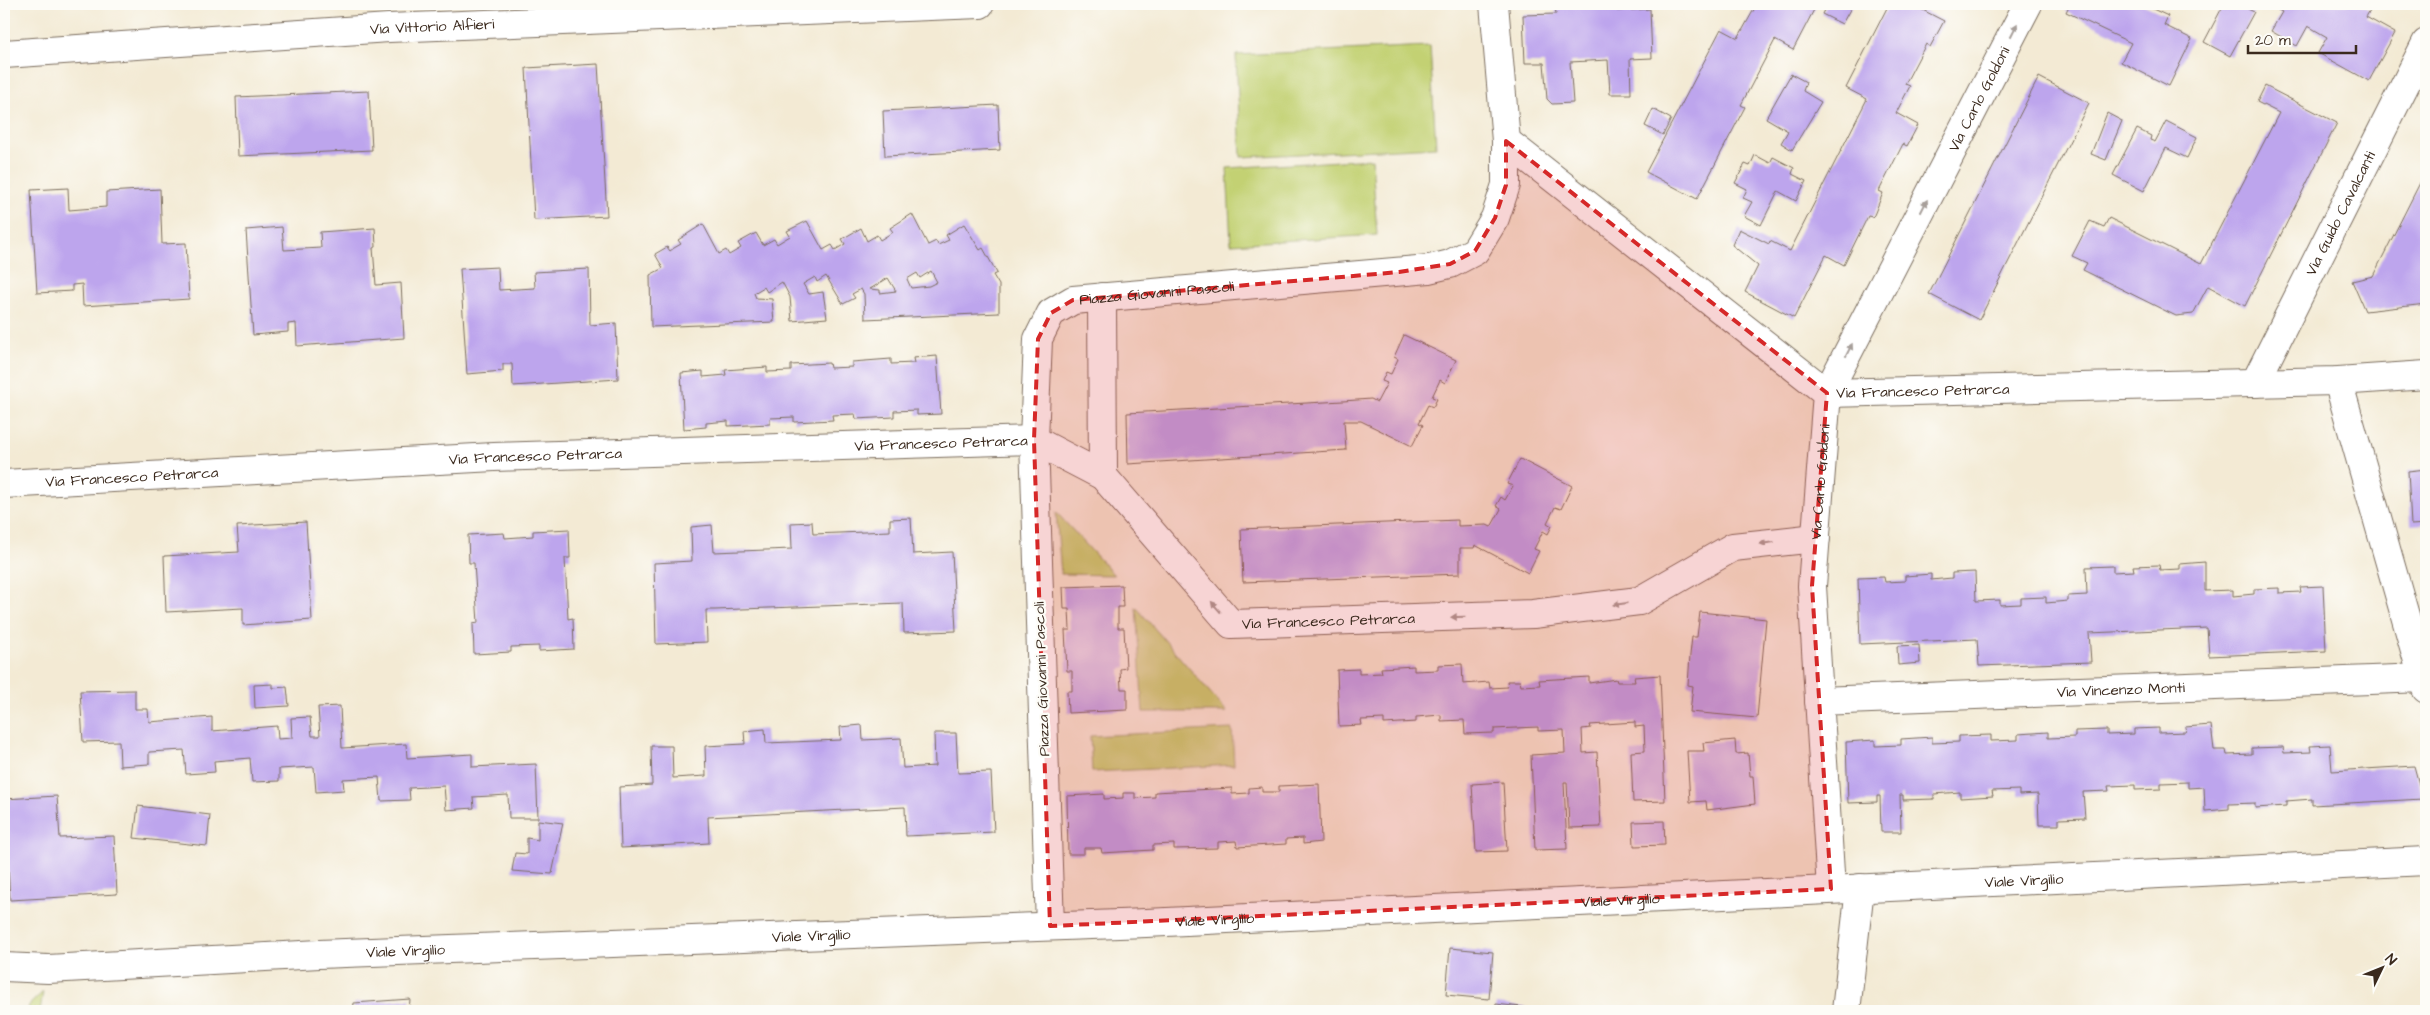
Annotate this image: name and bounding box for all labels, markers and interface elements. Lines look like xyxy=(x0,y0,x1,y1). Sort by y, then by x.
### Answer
street label: Via Vittorio Alfieri xyxy=(369,13,495,40)
scale bar xyxy=(2248,22,2355,54)
one-way arrow xyxy=(2010,23,2018,38)
text: 20 m xyxy=(2255,30,2291,51)
street label: Via Carlo Goldoni xyxy=(1943,42,2015,155)
street label: Via Guido Cavalcanti xyxy=(2300,147,2381,279)
one-way arrow xyxy=(1920,199,1928,213)
street label: Piazza Giovanni Pascoli xyxy=(1079,275,1236,310)
one-way arrow xyxy=(1845,343,1853,357)
street label: Via Francesco Petrarca xyxy=(1836,378,2010,403)
street label: Via Carlo Goldoni xyxy=(1805,423,1835,540)
street label: Via Francesco Petrarca xyxy=(854,430,1028,456)
street label: Via Francesco Petrarca xyxy=(448,442,623,470)
street label: Via Francesco Petrarca xyxy=(45,462,219,492)
one-way arrow xyxy=(1759,539,1775,547)
street label: Piazza Giovanni Pascoli xyxy=(1029,600,1055,757)
one-way arrow xyxy=(1611,600,1627,608)
one-way arrow xyxy=(1210,602,1222,614)
street label: Via Francesco Petrarca xyxy=(1241,607,1416,634)
one-way arrow xyxy=(1450,613,1466,621)
street label: Via Vincenzo Monti xyxy=(2056,677,2186,702)
street label: Viale Virgilio xyxy=(1984,868,2064,893)
street label: Viale Virgilio xyxy=(1580,888,1661,912)
street label: Viale Virgilio xyxy=(1175,907,1255,932)
street label: Viale Virgilio xyxy=(771,924,852,948)
street label: Viale Virgilio xyxy=(366,939,446,963)
north arrow xyxy=(2358,942,2408,992)
text: N xyxy=(2380,950,2401,970)

